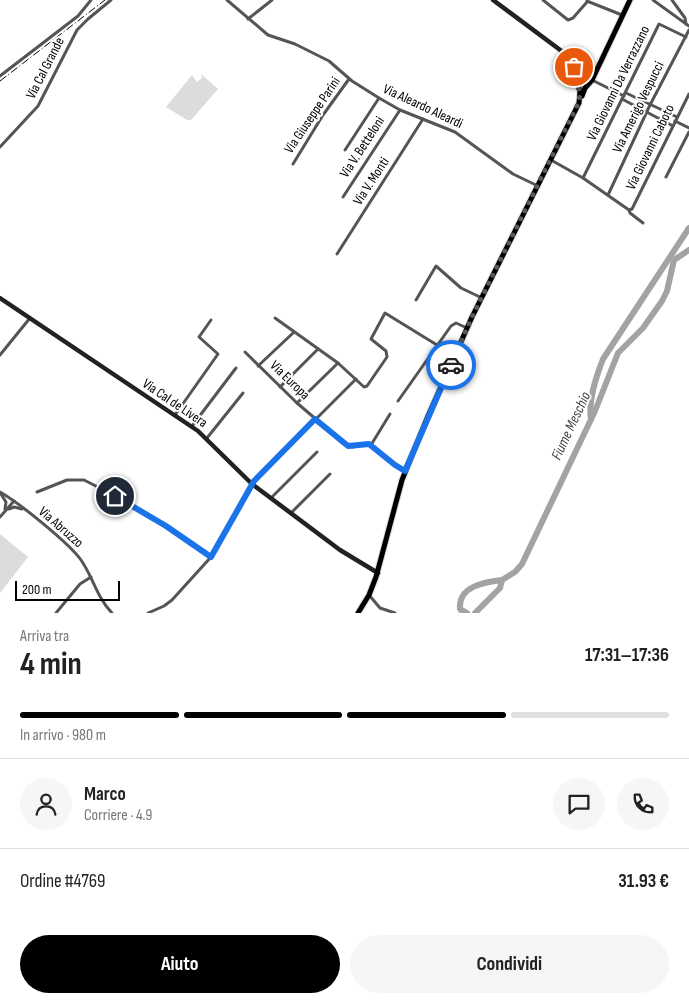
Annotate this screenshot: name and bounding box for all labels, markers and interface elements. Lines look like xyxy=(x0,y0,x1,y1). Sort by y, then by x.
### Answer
street label: Via Giovanni Da Verrazzano xyxy=(583,23,653,143)
street label: Via Cal Grande xyxy=(22,34,68,102)
pin xyxy=(553,46,595,88)
icon: bag xyxy=(560,53,588,81)
street label: Via Amerigo Vespucci xyxy=(609,59,667,155)
street label: Via Giuseppe Parini xyxy=(280,74,344,156)
street label: Via Aleardo Aleardi xyxy=(380,80,466,132)
street label: Via Giovanni Caboto xyxy=(622,101,678,192)
street label: Via V. Betteloni xyxy=(336,113,388,181)
street label: Via V. Monti xyxy=(349,154,393,208)
courier xyxy=(426,340,476,390)
icon: car xyxy=(437,351,465,379)
street label: Via Europa xyxy=(266,357,314,403)
street label: Via Cal de Livera xyxy=(139,375,211,431)
water label: Fiume Meschio xyxy=(547,389,595,463)
pin xyxy=(94,475,136,517)
icon: home xyxy=(101,482,129,510)
street label: Via Abruzzo xyxy=(35,503,87,551)
scale bar xyxy=(15,578,120,601)
text: 200 m xyxy=(22,581,51,598)
text: Arriva tra xyxy=(20,627,69,646)
text: 17:31–17:36 xyxy=(585,644,669,667)
text: 4 min xyxy=(20,645,82,684)
text: In arrivo · 980 m xyxy=(20,726,106,745)
button: person xyxy=(20,778,72,830)
button: chat xyxy=(553,778,605,830)
button: phone xyxy=(617,778,669,830)
text: Marco xyxy=(84,783,126,806)
text: Corriere · 4.9 xyxy=(84,806,152,825)
text: Ordine #4769 xyxy=(20,870,105,893)
text: 31.93 € xyxy=(618,870,669,893)
button: Aiuto xyxy=(20,935,340,993)
button: Condividi xyxy=(350,935,669,993)

